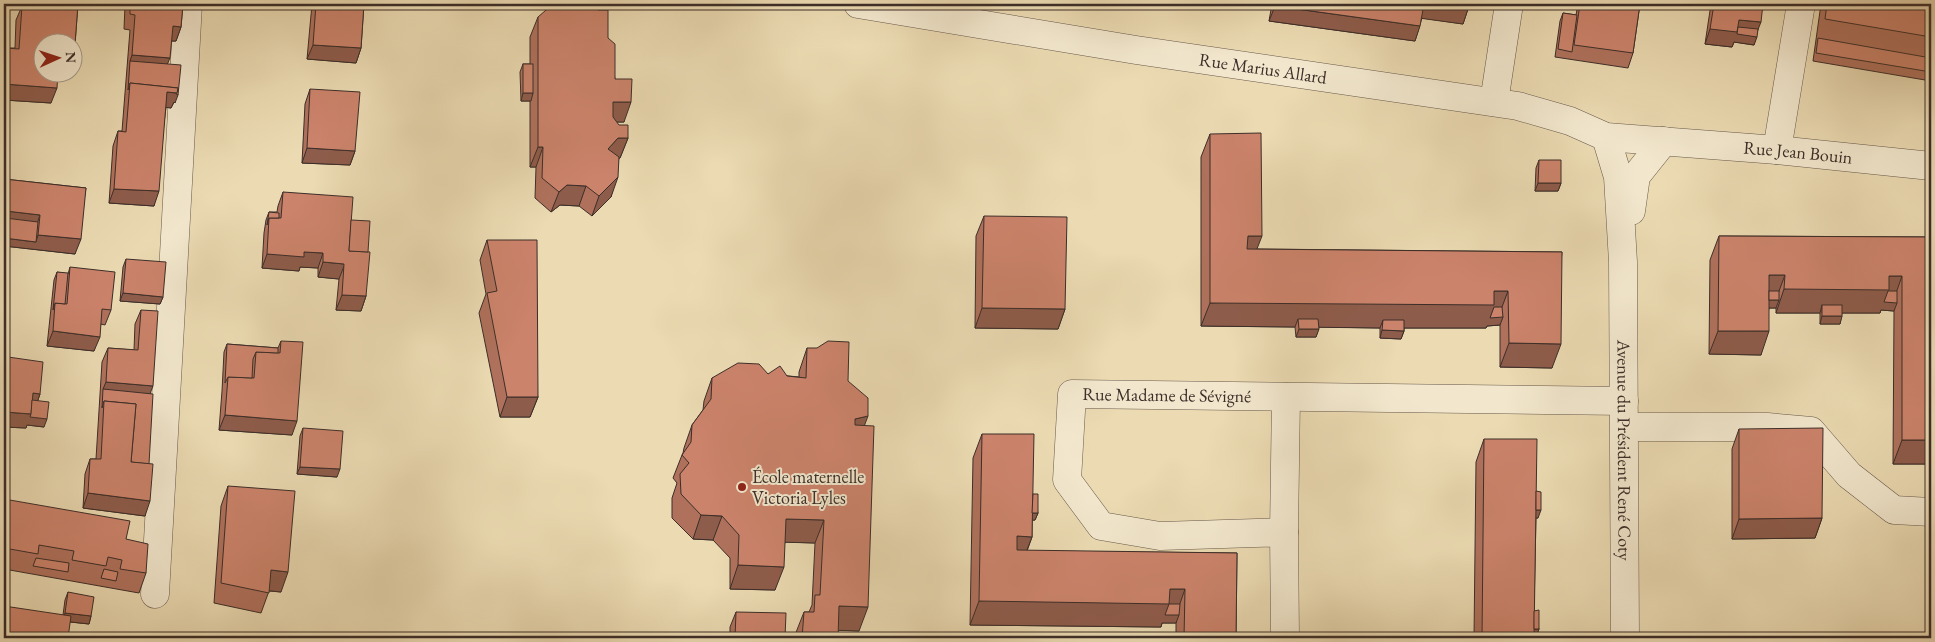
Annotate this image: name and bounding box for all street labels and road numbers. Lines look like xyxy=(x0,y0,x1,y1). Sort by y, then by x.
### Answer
street label: Rue Marius Allard xyxy=(1198,47,1329,89)
street label: Rue Jean Bouin xyxy=(1743,135,1854,169)
street label: Avenue du Président René Coty xyxy=(1612,339,1637,561)
street label: Rue Madame de Sévigné xyxy=(1082,382,1251,407)

